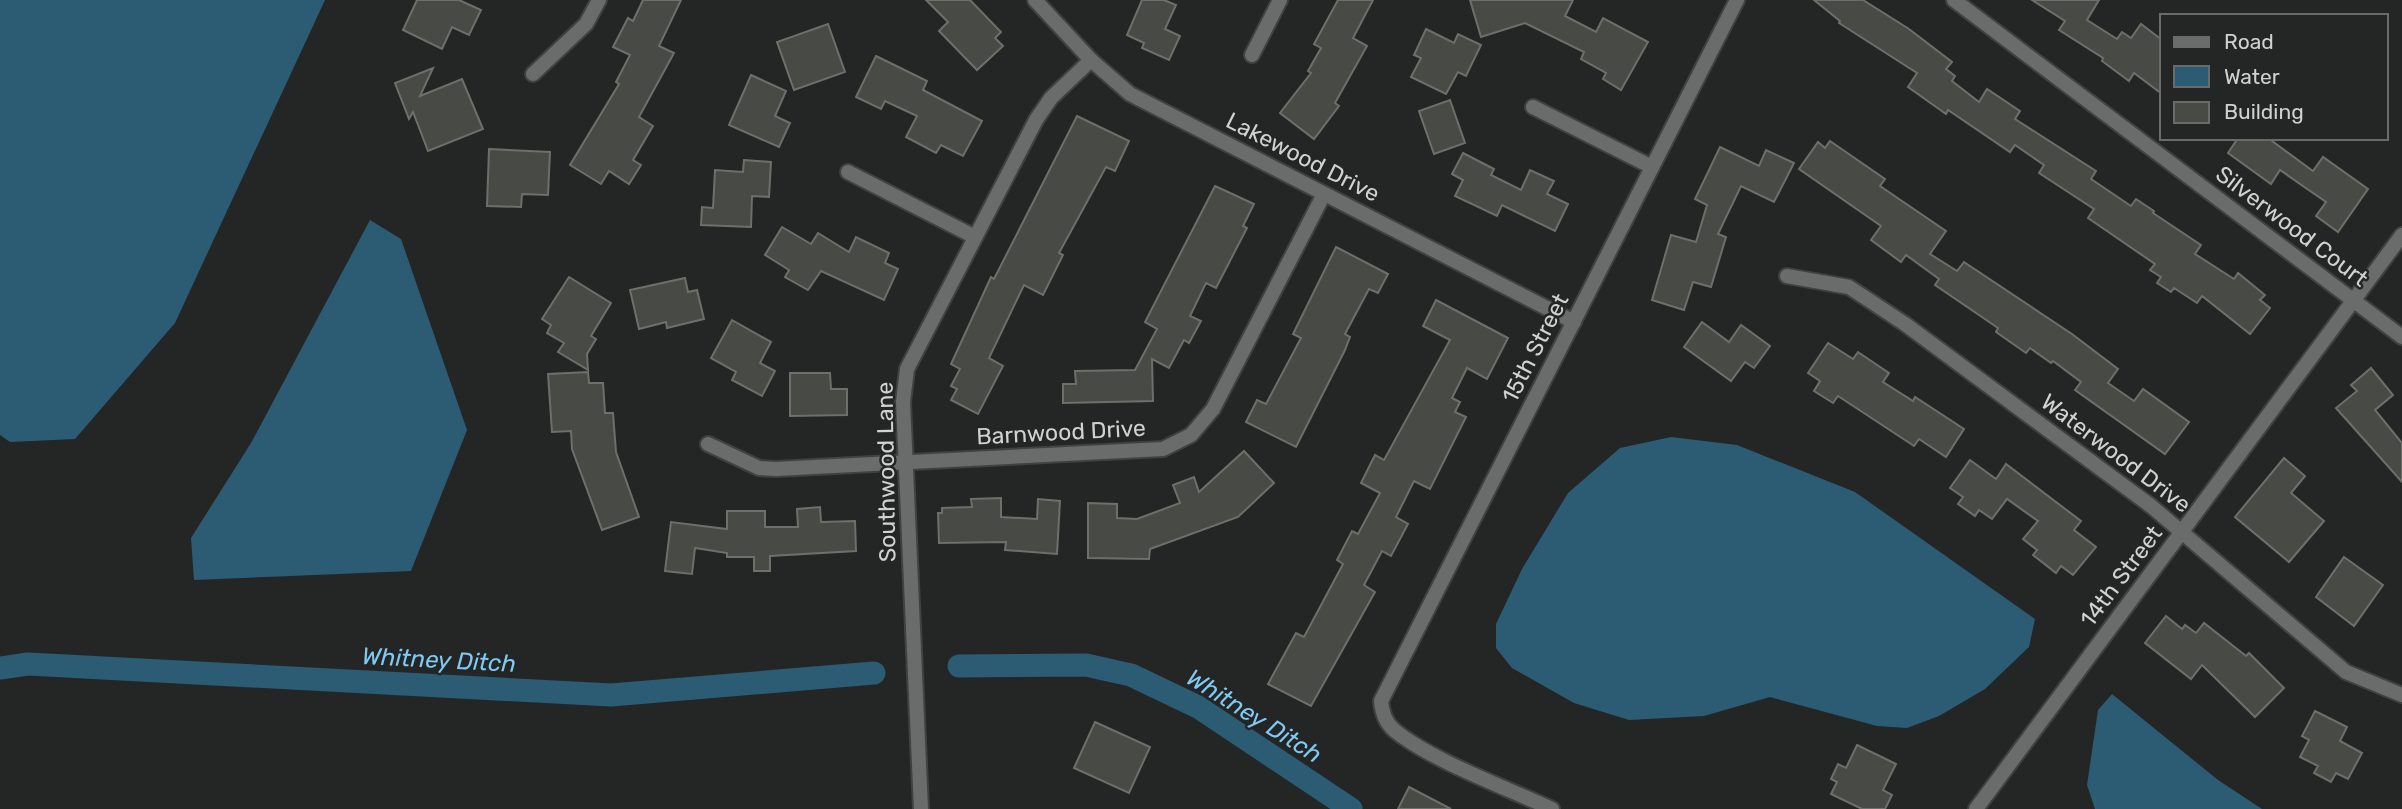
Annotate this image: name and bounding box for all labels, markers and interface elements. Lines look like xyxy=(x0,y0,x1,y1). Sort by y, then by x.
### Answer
legend xyxy=(2160,14,2388,140)
text: Road xyxy=(2224,29,2274,54)
text: Water xyxy=(2224,64,2280,89)
text: Building xyxy=(2224,99,2304,124)
street label: Lakewood Drive xyxy=(1221,106,1385,208)
street label: Silverwood Court xyxy=(2210,160,2374,292)
street label: 15th Street xyxy=(1496,289,1574,407)
street label: Southwood Lane xyxy=(870,382,902,562)
street label: Waterwood Drive xyxy=(2036,388,2196,518)
street label: Barnwood Drive xyxy=(975,414,1147,450)
street label: 14th Street xyxy=(2074,520,2168,632)
water label: Whitney Ditch xyxy=(361,642,517,678)
water label: Whitney Ditch xyxy=(1181,663,1327,769)

